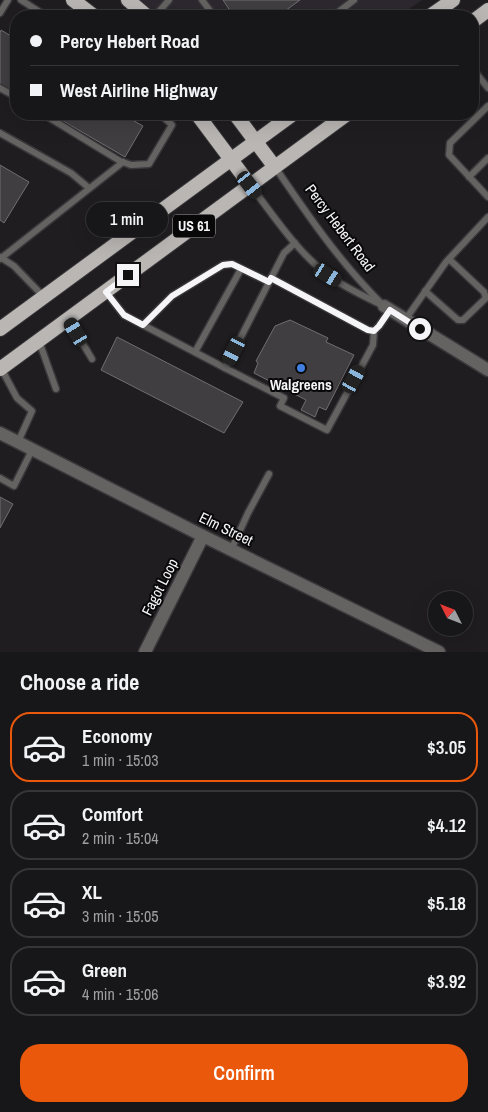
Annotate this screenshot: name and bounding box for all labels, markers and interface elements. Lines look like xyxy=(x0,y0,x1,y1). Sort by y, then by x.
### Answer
text: Percy Hebert Road xyxy=(60,28,199,54)
text: West Airline Highway xyxy=(60,77,218,103)
car xyxy=(234,169,265,201)
street label: Percy Hebert Road xyxy=(301,180,380,276)
callout: 1 min xyxy=(87,202,169,238)
text: 1 min xyxy=(110,208,144,230)
road number: US 61 xyxy=(173,215,215,238)
car xyxy=(311,261,344,289)
route end xyxy=(117,264,139,286)
car xyxy=(61,315,90,349)
route start xyxy=(409,318,431,340)
car xyxy=(220,334,247,368)
marker: Walgreens xyxy=(295,362,307,374)
car xyxy=(340,362,367,396)
place label: Walgreens xyxy=(270,374,332,395)
street label: Elm Street xyxy=(196,507,257,551)
street label: Fagot Loop xyxy=(136,554,183,619)
north arrow xyxy=(428,591,472,636)
map controls xyxy=(428,591,473,636)
text: Choose a ride xyxy=(20,667,139,697)
text: Economy xyxy=(82,723,152,749)
icon: car xyxy=(22,725,67,770)
text: $3.05 xyxy=(427,734,466,760)
text: 1 min · 15:03 xyxy=(82,749,159,771)
text: Comfort xyxy=(82,801,143,827)
icon: car xyxy=(22,803,67,848)
text: $4.12 xyxy=(427,812,466,838)
text: 2 min · 15:04 xyxy=(82,827,159,849)
text: XL xyxy=(82,879,102,905)
icon: car xyxy=(22,881,67,926)
text: $5.18 xyxy=(427,890,466,916)
text: 3 min · 15:05 xyxy=(82,905,159,927)
text: Green xyxy=(82,957,127,983)
icon: car xyxy=(22,959,67,1004)
text: $3.92 xyxy=(427,968,466,994)
text: 4 min · 15:06 xyxy=(82,983,159,1005)
button: Confirm xyxy=(20,1044,468,1102)

